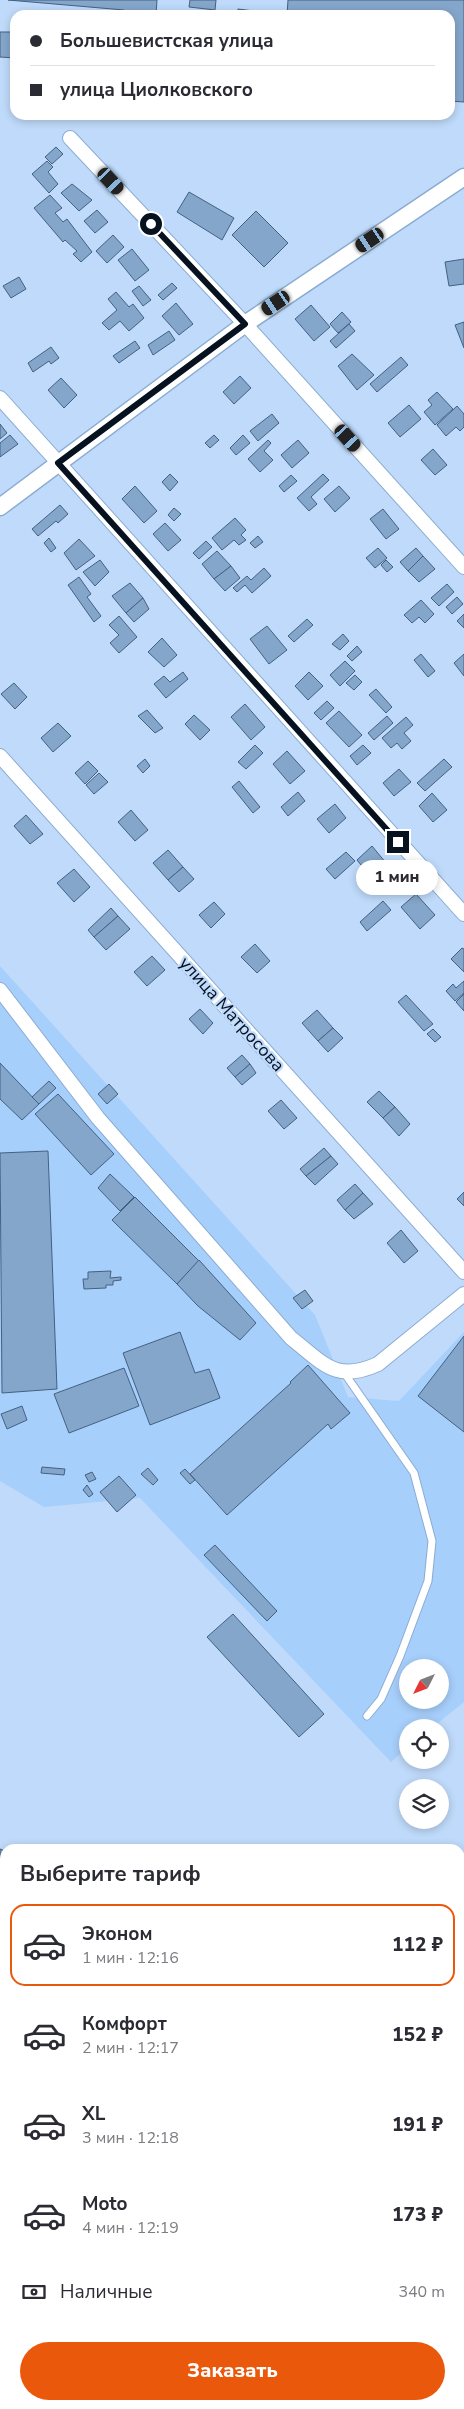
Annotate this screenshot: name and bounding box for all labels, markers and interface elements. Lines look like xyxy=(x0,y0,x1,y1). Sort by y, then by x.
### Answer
text: Большевистская улица xyxy=(60,28,274,54)
text: улица Циолковского xyxy=(60,77,253,103)
car xyxy=(95,165,126,197)
route start xyxy=(140,213,162,235)
car xyxy=(353,225,386,255)
car xyxy=(259,288,292,318)
car xyxy=(332,422,363,454)
route end xyxy=(387,831,409,853)
callout: 1 мин xyxy=(357,860,439,894)
text: 1 мин xyxy=(374,866,420,888)
street label: улица Матросова xyxy=(174,951,290,1077)
north arrow xyxy=(399,1659,449,1709)
map controls xyxy=(399,1659,449,1829)
button: locate xyxy=(399,1719,449,1769)
button: layers xyxy=(399,1779,449,1829)
text: Выберите тариф xyxy=(20,1859,201,1889)
text: Эконом xyxy=(82,1921,153,1947)
icon: car xyxy=(22,1923,67,1968)
text: 112 ₽ xyxy=(392,1932,443,1958)
text: 1 мин · 12:16 xyxy=(82,1947,179,1969)
text: Комфорт xyxy=(82,2011,167,2037)
icon: car xyxy=(22,2013,67,2058)
text: 152 ₽ xyxy=(392,2022,443,2048)
text: 2 мин · 12:17 xyxy=(82,2037,179,2059)
text: XL xyxy=(82,2101,105,2127)
icon: car xyxy=(22,2103,67,2148)
text: 191 ₽ xyxy=(392,2112,443,2138)
text: 3 мин · 12:18 xyxy=(82,2127,179,2149)
text: Moto xyxy=(82,2191,128,2217)
icon: car xyxy=(22,2193,67,2238)
text: 173 ₽ xyxy=(392,2202,443,2228)
text: 4 мин · 12:19 xyxy=(82,2217,179,2239)
icon: cash xyxy=(20,2278,48,2306)
text: Наличные xyxy=(60,2279,153,2305)
text: 340 m xyxy=(398,2281,445,2303)
button: Заказать xyxy=(20,2342,445,2400)

